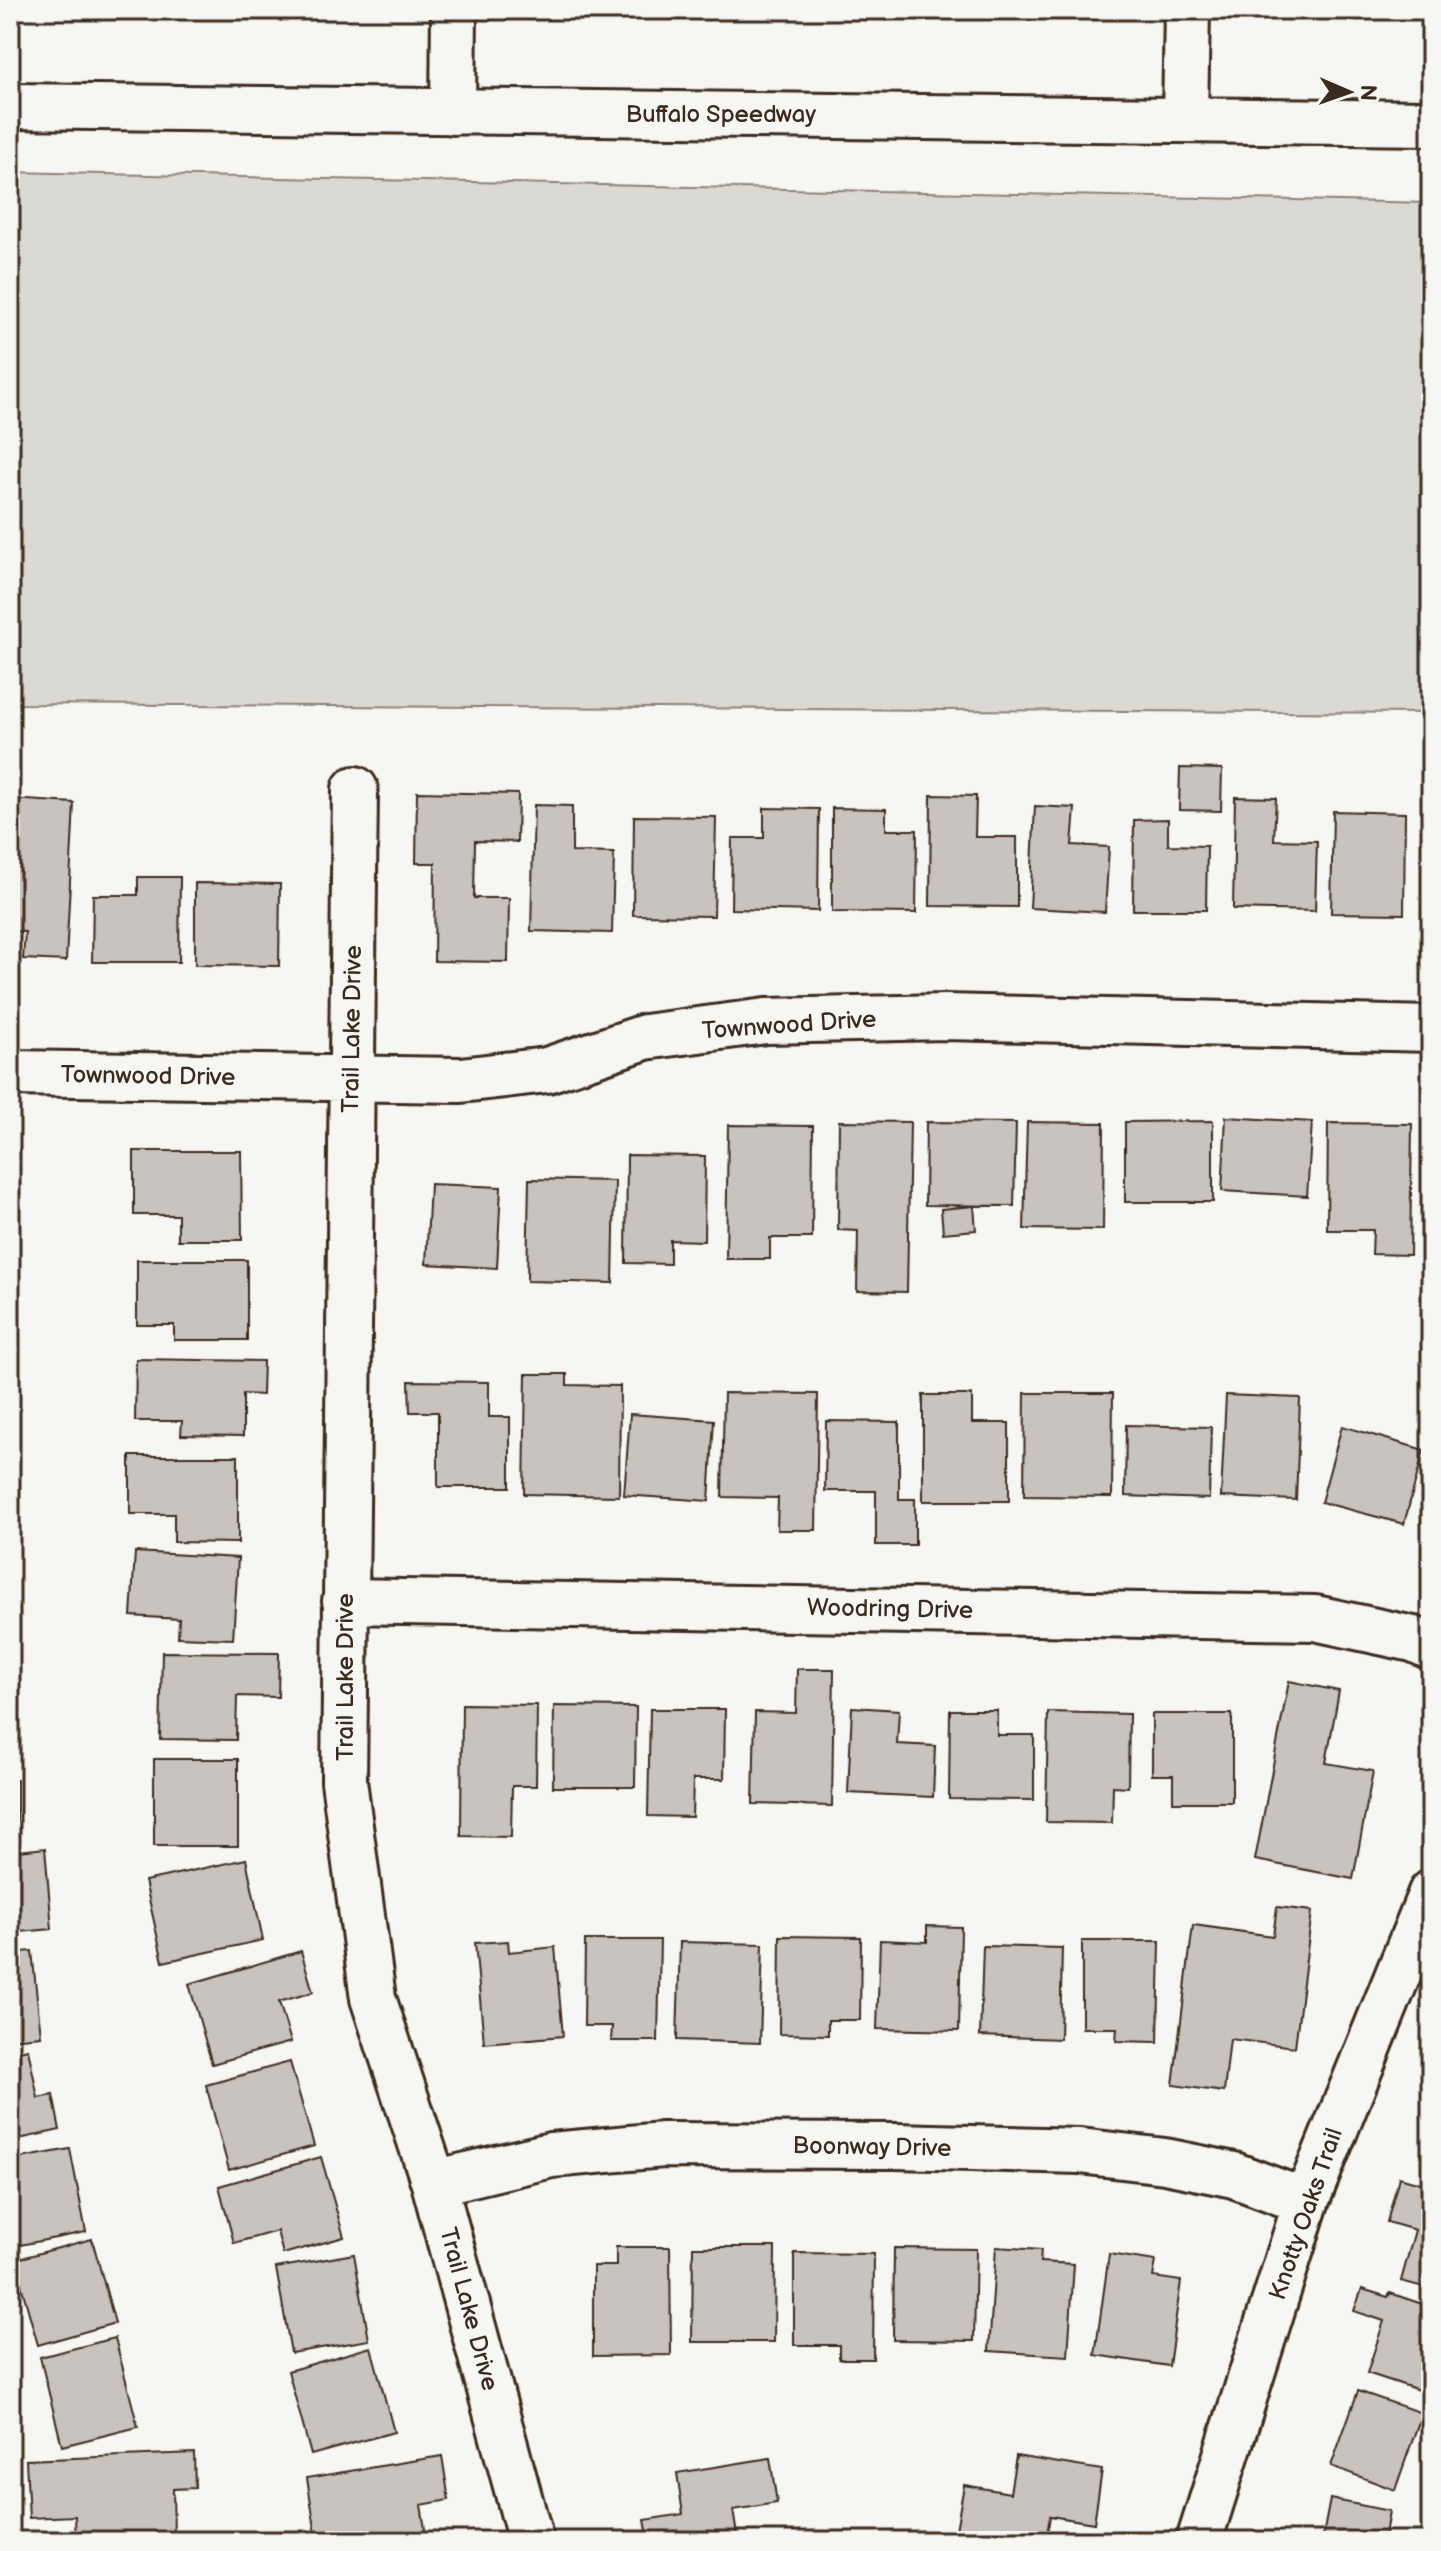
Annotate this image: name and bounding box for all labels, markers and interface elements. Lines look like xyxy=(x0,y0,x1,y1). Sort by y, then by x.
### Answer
north arrow xyxy=(1309,52,1389,132)
text: N xyxy=(1354,84,1381,101)
street label: Buffalo Speedway xyxy=(626,100,816,129)
street label: Trail Lake Drive xyxy=(336,945,368,1113)
street label: Townwood Drive xyxy=(701,1004,877,1046)
street label: Townwood Drive xyxy=(60,1060,236,1092)
street label: Trail Lake Drive xyxy=(331,1593,360,1761)
street label: Woodring Drive xyxy=(807,1593,973,1625)
street label: Knotty Oaks Trail xyxy=(1263,2124,1349,2304)
street label: Boonway Drive xyxy=(792,2131,952,2163)
street label: Trail Lake Drive xyxy=(433,2224,505,2394)

